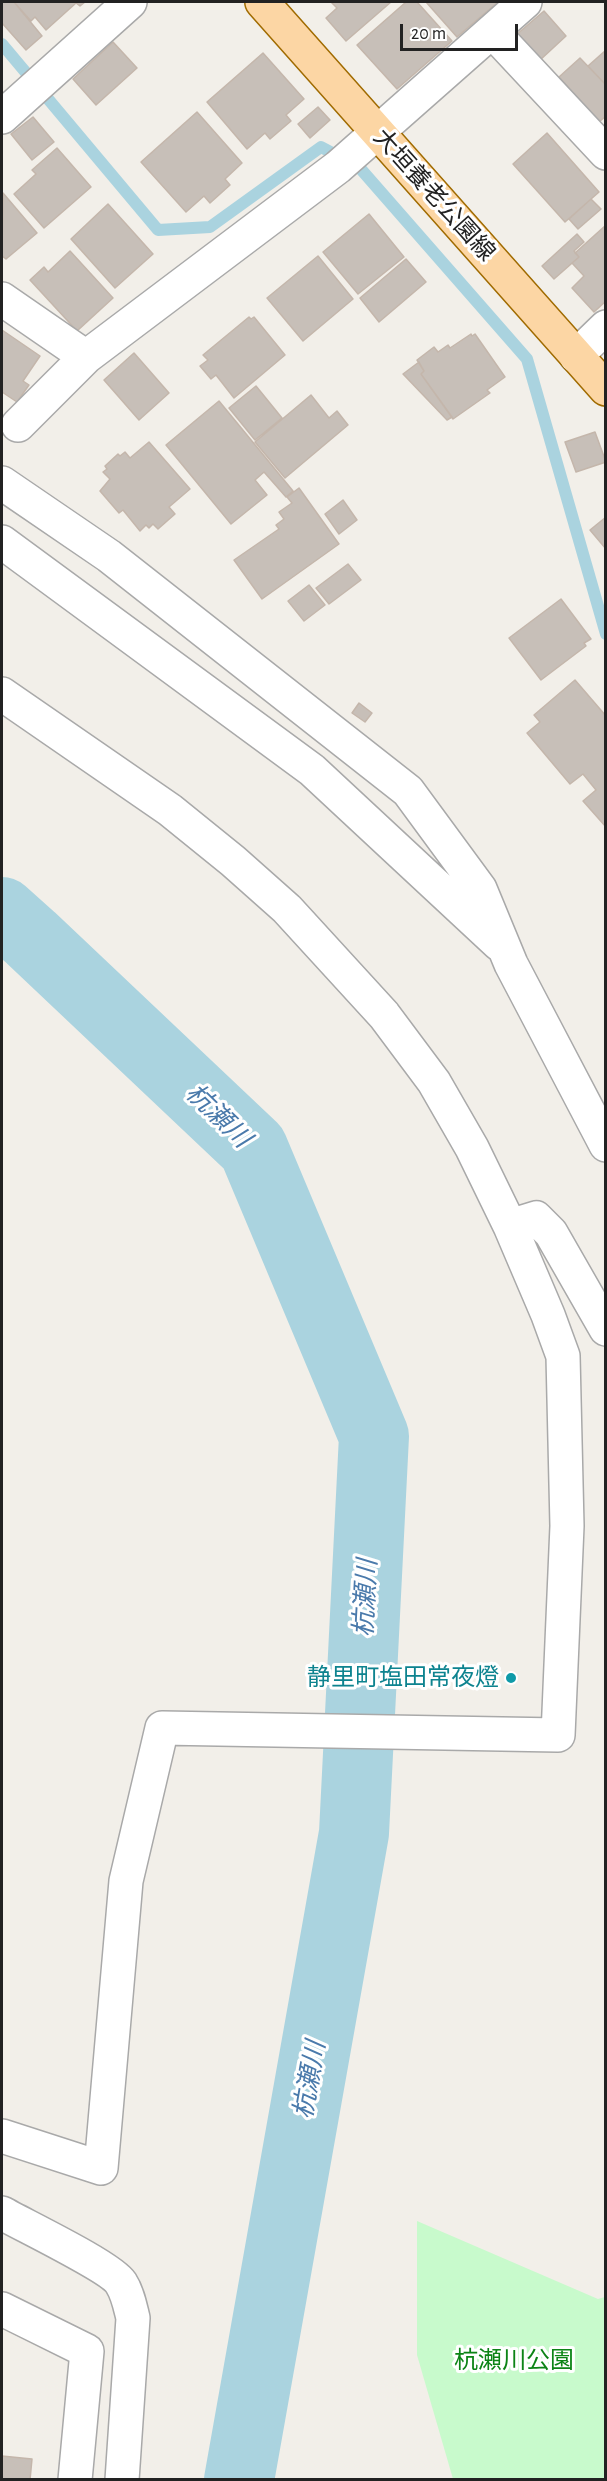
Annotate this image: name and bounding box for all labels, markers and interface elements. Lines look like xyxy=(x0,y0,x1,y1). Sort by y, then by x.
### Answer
scale bar xyxy=(403,12,522,50)
text: 20 m xyxy=(411,25,446,43)
street label: 大垣養老公園線 xyxy=(367,123,501,267)
water label: 杭瀬川 xyxy=(179,1078,257,1154)
water label: 杭瀬川 xyxy=(348,1558,384,1638)
place label: 静里町塩田常夜燈 xyxy=(307,1664,499,1692)
marker: 静里町塩田常夜燈 xyxy=(504,1671,518,1685)
water label: 杭瀬川 xyxy=(288,2039,332,2121)
park label: 杭瀬川公園 xyxy=(454,2347,574,2375)

